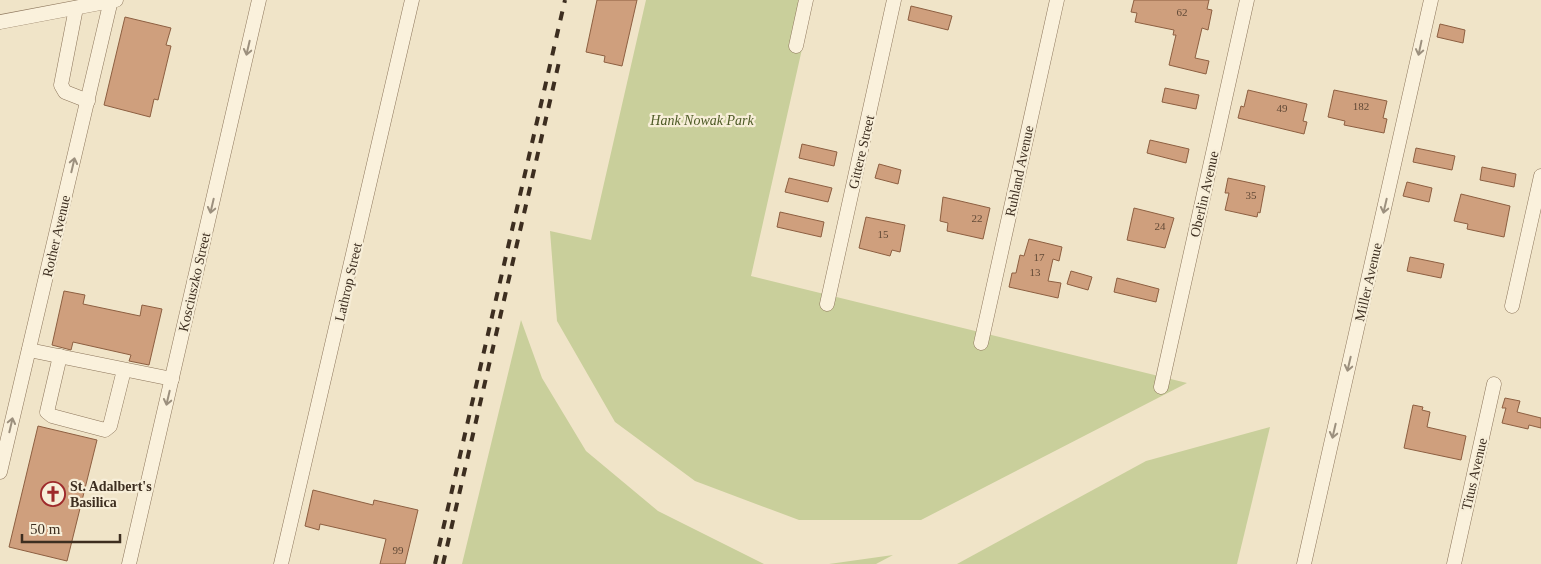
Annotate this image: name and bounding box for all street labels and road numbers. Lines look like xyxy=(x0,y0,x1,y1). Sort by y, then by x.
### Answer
street label: Gittere Street xyxy=(846,114,877,190)
street label: Ruhland Avenue xyxy=(1003,124,1036,218)
street label: Oberlin Avenue xyxy=(1187,150,1222,239)
street label: Rother Avenue xyxy=(40,194,73,278)
street label: Kosciuszko Street xyxy=(176,231,213,333)
street label: Lathrop Street xyxy=(332,241,365,323)
street label: Miller Avenue xyxy=(1352,241,1385,323)
street label: Titus Avenue xyxy=(1459,437,1490,512)

